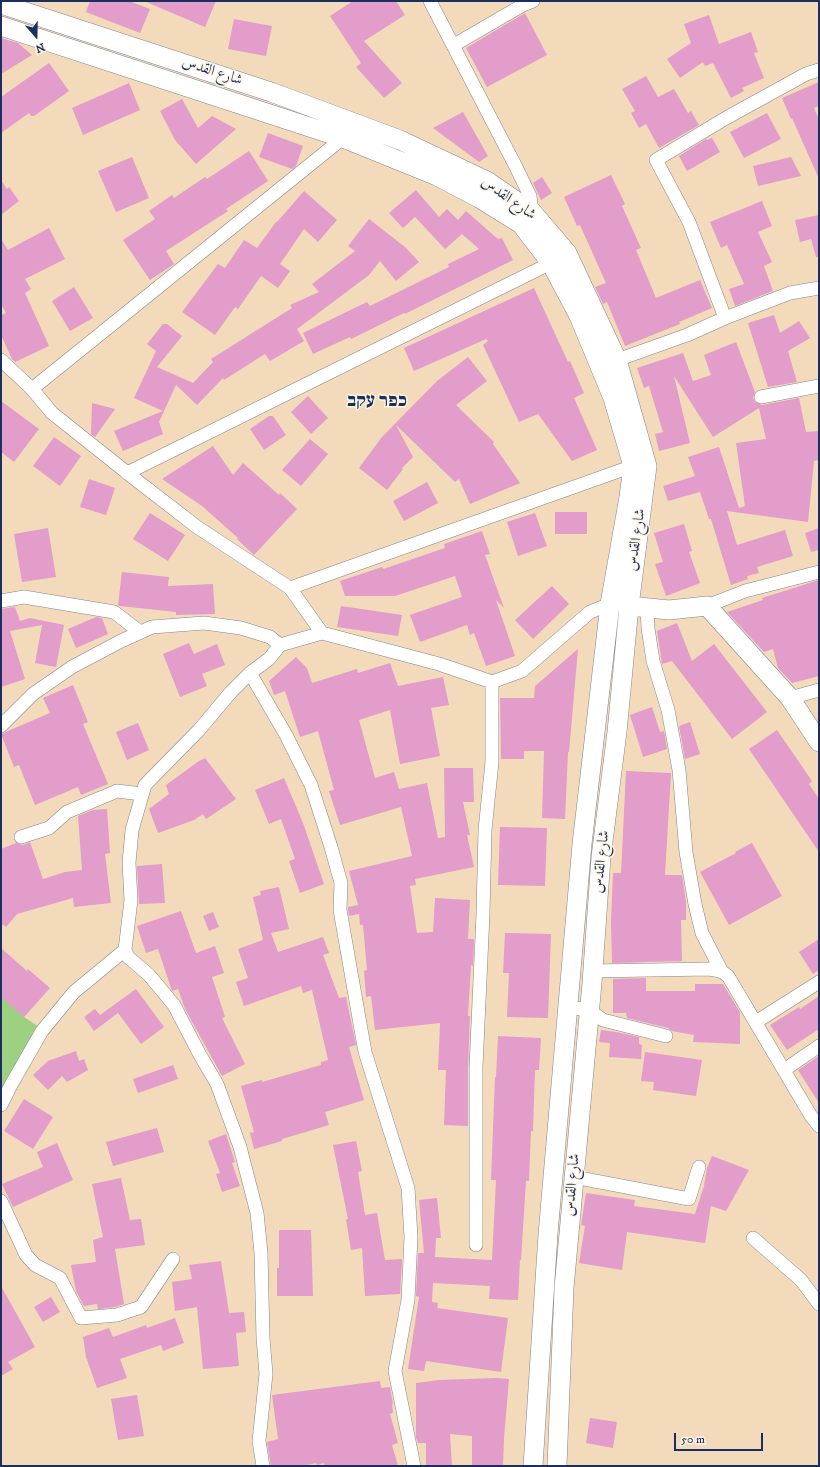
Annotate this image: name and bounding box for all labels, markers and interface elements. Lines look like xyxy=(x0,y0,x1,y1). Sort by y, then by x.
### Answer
north arrow xyxy=(16,16,56,56)
text: N xyxy=(33,39,47,55)
street label: شارع القدس xyxy=(179,54,245,90)
street label: شارع القدس xyxy=(477,174,539,224)
district label: כפר עקב xyxy=(347,391,407,413)
street label: شارع القدس xyxy=(624,508,650,572)
street label: شارع القدس xyxy=(590,830,614,894)
street label: شارع القدس xyxy=(561,1153,585,1217)
scale bar xyxy=(676,1425,765,1451)
text: 50 m xyxy=(681,1432,705,1447)

